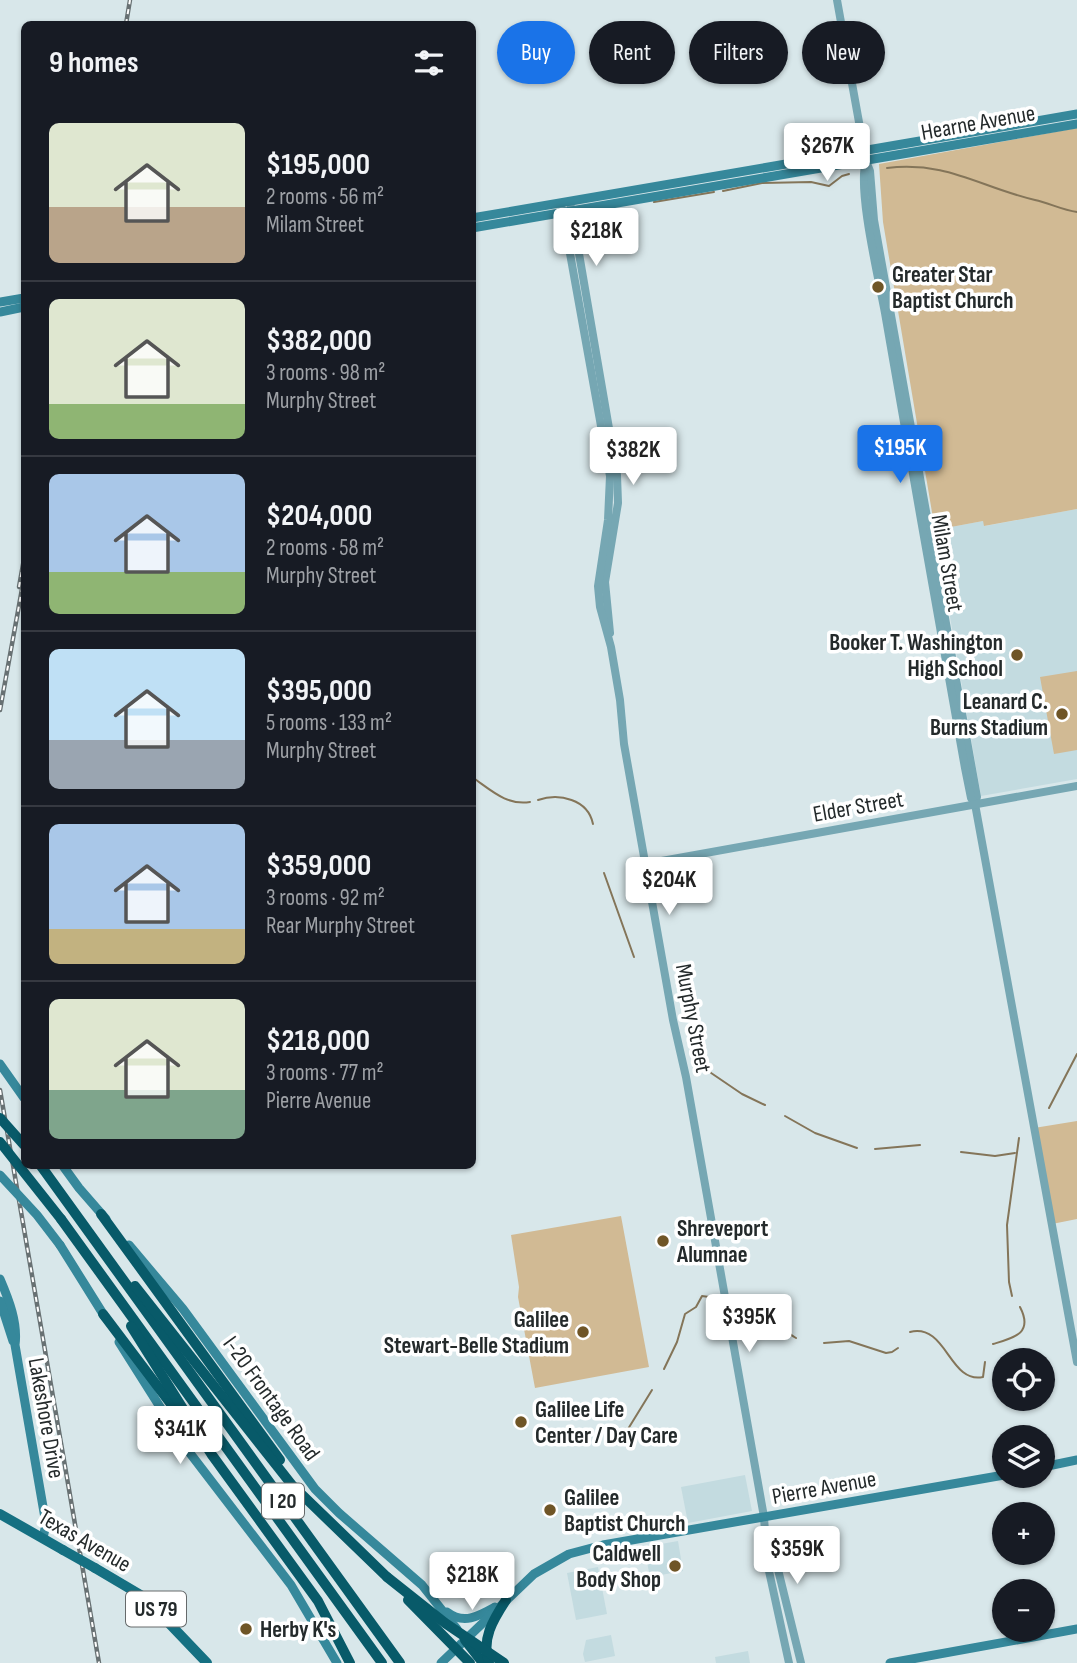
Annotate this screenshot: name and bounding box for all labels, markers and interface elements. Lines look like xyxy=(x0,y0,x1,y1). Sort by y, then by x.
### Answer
chip: Buy xyxy=(497,21,575,84)
chip: Rent xyxy=(589,21,675,84)
chip: Filters xyxy=(689,21,788,84)
chip: New xyxy=(802,21,885,84)
icon: filters xyxy=(410,44,448,82)
text: 9 homes xyxy=(49,45,139,81)
street label: Hearne Avenue xyxy=(919,99,1037,147)
pin: $267K xyxy=(778,124,876,183)
text: $267K xyxy=(800,132,854,160)
text: $195,000 xyxy=(266,147,370,183)
icon: home xyxy=(105,151,189,235)
text: 2 rooms · 56 m² xyxy=(266,183,384,211)
pin: $218K xyxy=(547,208,645,268)
text: Milam Street xyxy=(266,211,364,239)
text: $218K xyxy=(569,217,623,245)
place label: Greater Star Baptist Church xyxy=(892,261,1014,315)
marker: Greater Star Baptist Church xyxy=(870,279,886,295)
text: $382,000 xyxy=(266,323,372,359)
icon: home xyxy=(105,327,189,411)
text: 3 rooms · 98 m² xyxy=(266,359,385,387)
text: Murphy Street xyxy=(266,387,376,415)
pin: $195K xyxy=(851,426,949,485)
pin: $382K xyxy=(584,428,682,487)
text: $195K xyxy=(873,434,927,462)
text: $382K xyxy=(606,436,660,464)
text: $204,000 xyxy=(266,498,372,534)
icon: home xyxy=(105,502,189,586)
street label: Milam Street xyxy=(925,512,969,614)
text: 2 rooms · 58 m² xyxy=(266,534,384,562)
text: Murphy Street xyxy=(266,562,376,590)
place label: Booker T. Washington High School xyxy=(829,629,1003,683)
marker: Booker T. Washington High School xyxy=(1009,647,1025,663)
text: $395,000 xyxy=(266,673,372,709)
icon: home xyxy=(105,677,189,761)
place label: Leanard C. Burns Stadium xyxy=(930,688,1048,742)
marker: Leanard C. Burns Stadium xyxy=(1054,706,1070,722)
text: 5 rooms · 133 m² xyxy=(266,709,392,737)
text: Murphy Street xyxy=(266,737,376,765)
street label: Elder Street xyxy=(811,785,906,829)
text: $359,000 xyxy=(266,848,371,884)
icon: home xyxy=(105,852,189,936)
pin: $204K xyxy=(620,858,718,917)
text: $204K xyxy=(642,866,696,894)
text: 3 rooms · 92 m² xyxy=(266,884,385,912)
text: Rear Murphy Street xyxy=(266,912,415,940)
street label: Murphy Street xyxy=(669,961,717,1075)
text: $218,000 xyxy=(266,1023,370,1059)
icon: home xyxy=(105,1027,189,1111)
text: 3 rooms · 77 m² xyxy=(266,1059,384,1087)
text: Pierre Avenue xyxy=(266,1087,371,1115)
place label: Shreveport Alumnae xyxy=(676,1215,769,1269)
marker: Shreveport Alumnae xyxy=(655,1233,671,1249)
pin: $395K xyxy=(700,1294,798,1354)
text: $395K xyxy=(722,1303,776,1331)
place label: Galilee Stewart-Belle Stadium xyxy=(384,1306,569,1360)
marker: Galilee Stewart-Belle Stadium xyxy=(575,1324,591,1340)
street label: I-20 Frontage Road xyxy=(217,1331,326,1466)
map controls xyxy=(992,1348,1055,1642)
button: locate xyxy=(992,1348,1055,1411)
street label: Lakeshore Drive xyxy=(22,1356,70,1481)
place label: Galilee Life Center / Day Care xyxy=(535,1396,678,1450)
pin: $341K xyxy=(131,1406,229,1466)
marker: Galilee Life Center / Day Care xyxy=(513,1414,529,1430)
text: $341K xyxy=(153,1415,207,1443)
button: layers xyxy=(992,1425,1055,1488)
street label: Pierre Avenue xyxy=(770,1465,878,1511)
road number: I 20 xyxy=(262,1484,304,1518)
place label: Galilee Baptist Church xyxy=(564,1484,686,1538)
marker: Galilee Baptist Church xyxy=(542,1502,558,1518)
button: + xyxy=(992,1502,1055,1565)
street label: Texas Avenue xyxy=(33,1503,136,1579)
pin: $359K xyxy=(748,1526,846,1586)
text: $359K xyxy=(770,1535,824,1563)
place label: Caldwell Body Shop xyxy=(576,1540,661,1594)
pin: $218K xyxy=(423,1552,521,1612)
marker: Caldwell Body Shop xyxy=(667,1558,683,1574)
text: $218K xyxy=(445,1561,499,1589)
button: − xyxy=(992,1579,1055,1642)
road number: US 79 xyxy=(126,1592,186,1626)
place label: Herby K's xyxy=(260,1616,337,1644)
marker: Herby K's xyxy=(238,1621,254,1637)

